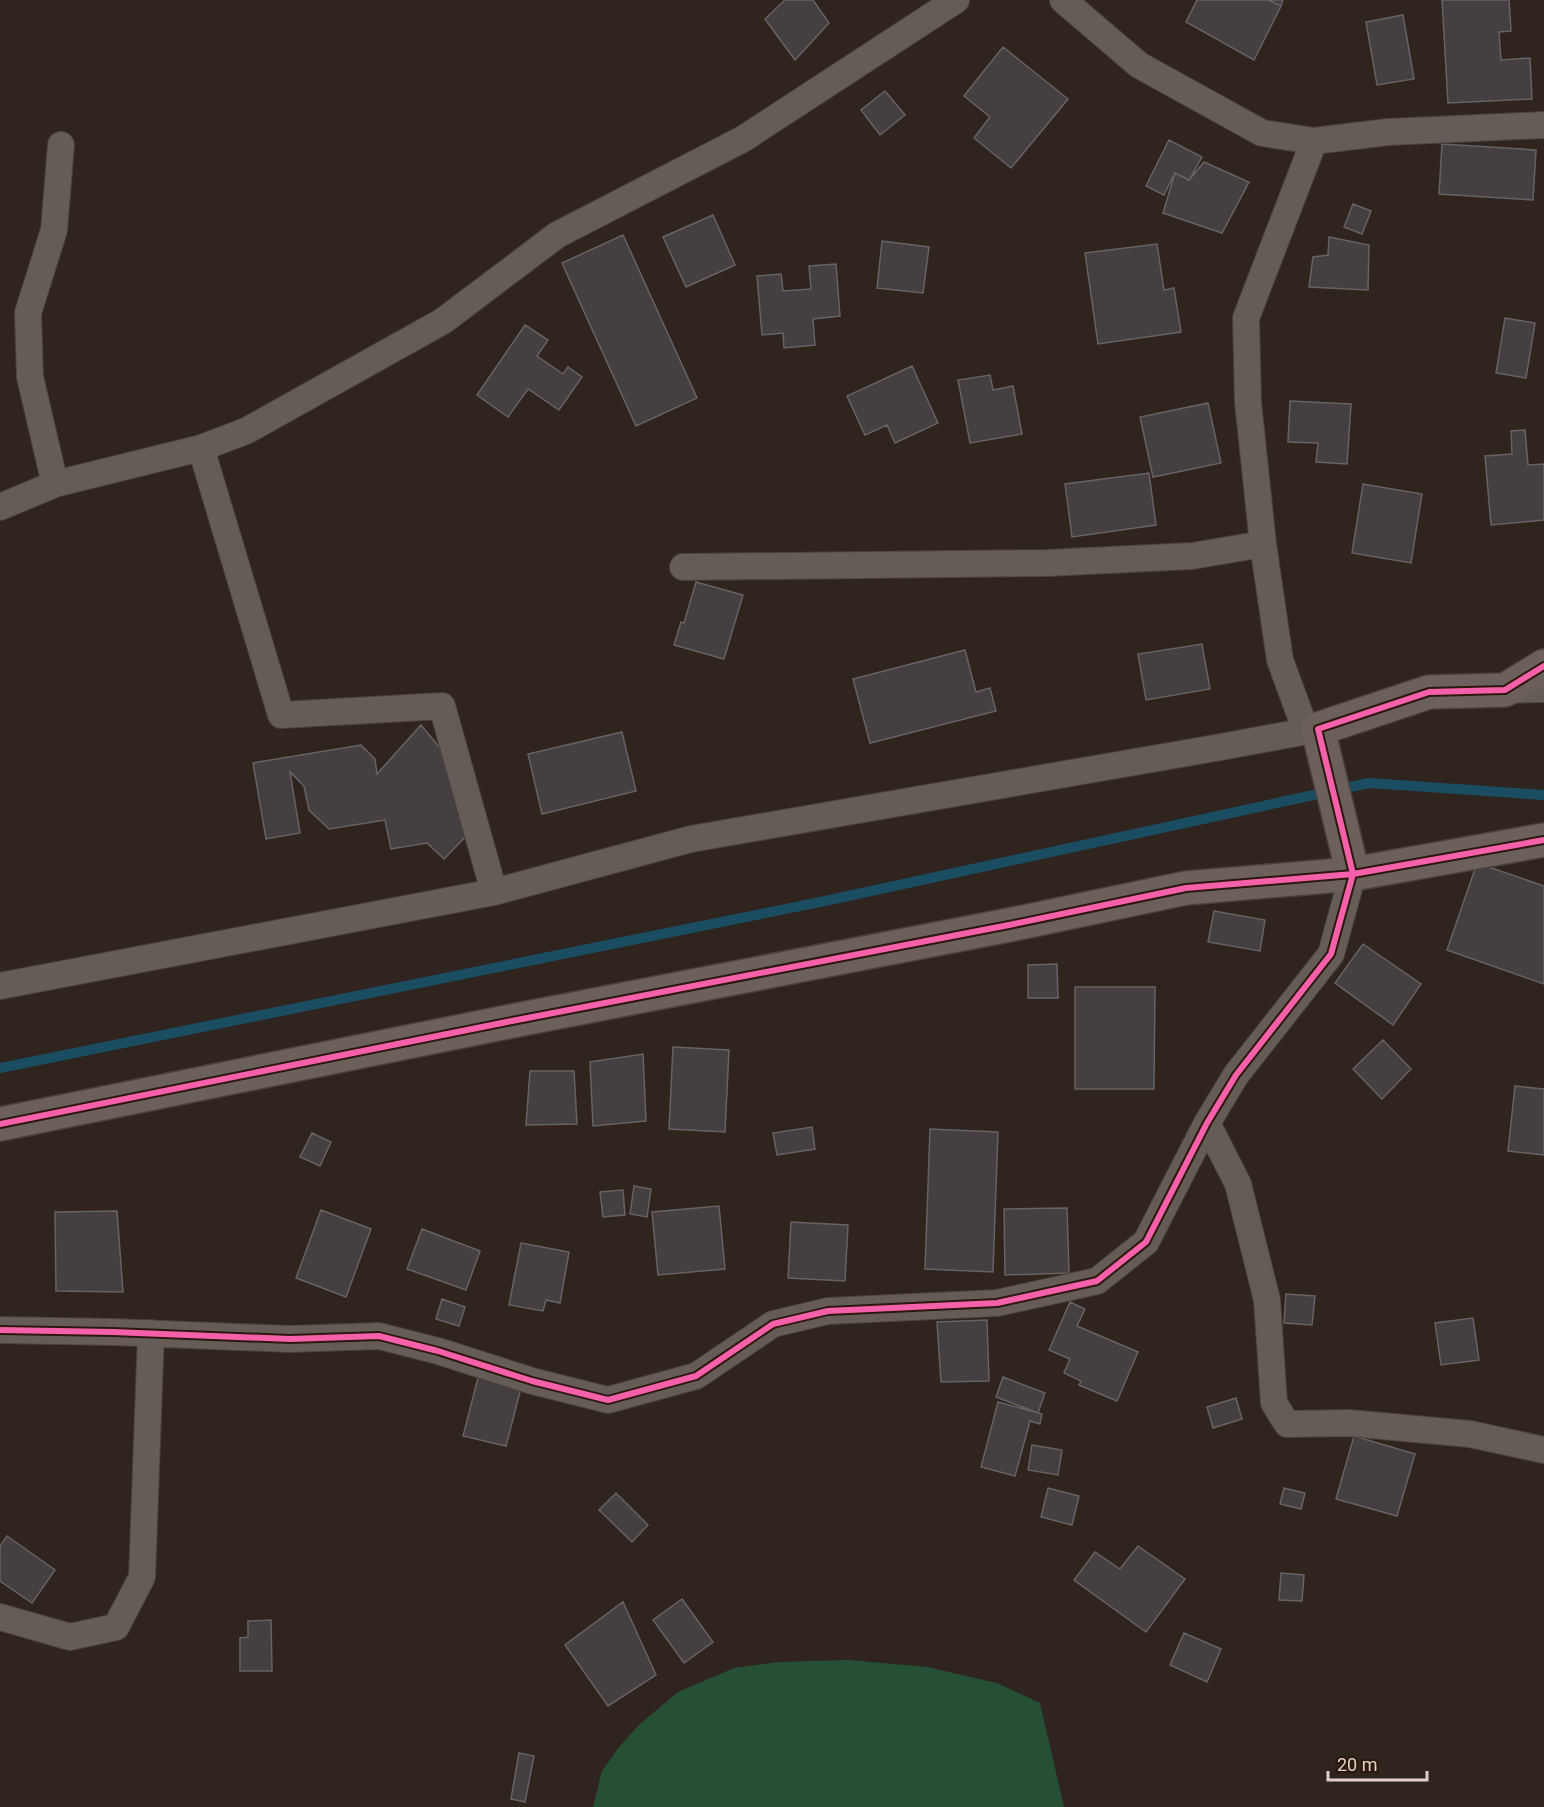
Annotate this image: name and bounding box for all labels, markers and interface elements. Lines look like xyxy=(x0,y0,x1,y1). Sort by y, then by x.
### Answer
scale bar xyxy=(1328,1744,1427,1782)
text: 20 m xyxy=(1337,1754,1377,1775)

